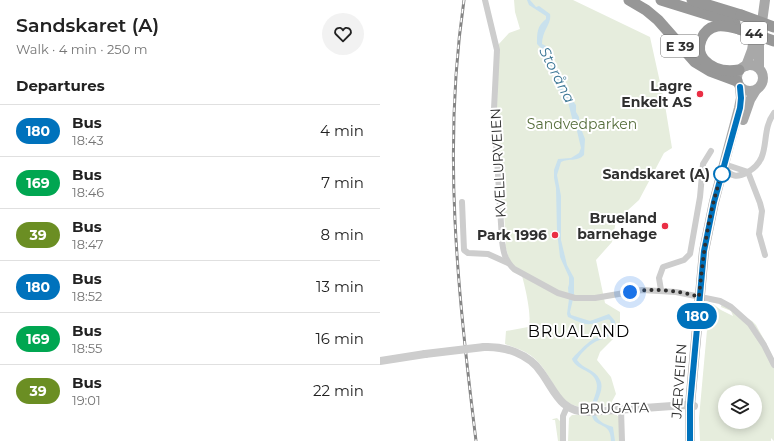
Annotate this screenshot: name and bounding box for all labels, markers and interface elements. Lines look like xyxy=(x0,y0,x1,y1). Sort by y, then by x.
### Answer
button: heart xyxy=(322,13,364,55)
text: Sandskaret (A) xyxy=(16,14,159,37)
road number: 44 xyxy=(741,22,767,44)
road number: E 39 xyxy=(661,35,699,57)
text: Walk · 4 min · 250 m xyxy=(16,41,147,57)
water label: Storåna xyxy=(535,43,580,106)
text: Departures xyxy=(16,76,105,95)
place label: Lagre Enkelt AS xyxy=(621,77,692,111)
marker: Lagre Enkelt AS xyxy=(695,89,705,99)
street label: KVELLURVEIEN xyxy=(486,108,510,218)
text: Bus xyxy=(72,113,102,132)
park label: Sandvedparken xyxy=(527,115,637,133)
text: 4 min xyxy=(320,121,364,140)
text: 180 xyxy=(26,122,50,140)
text: 18:43 xyxy=(72,132,103,148)
text: Bus xyxy=(72,165,102,184)
place label: Sandskaret (A) xyxy=(602,165,710,183)
marker: Sandskaret (A) xyxy=(713,165,731,183)
text: 7 min xyxy=(321,173,364,192)
text: 169 xyxy=(26,174,50,192)
text: 18:46 xyxy=(72,184,104,200)
place label: Brueland barnehage xyxy=(577,209,657,243)
text: Bus xyxy=(72,217,102,236)
marker: Brueland barnehage xyxy=(660,221,670,231)
text: 8 min xyxy=(320,225,364,244)
text: 39 xyxy=(29,226,47,244)
place label: Park 1996 xyxy=(477,226,547,244)
marker: Park 1996 xyxy=(550,230,560,240)
text: 18:47 xyxy=(72,236,103,252)
text: Bus xyxy=(72,269,102,288)
text: 13 min xyxy=(316,277,364,296)
text: 180 xyxy=(26,278,50,296)
your location xyxy=(620,282,640,302)
text: 18:52 xyxy=(72,288,102,304)
line badge: 180 xyxy=(674,303,720,329)
text: 180 xyxy=(685,307,709,325)
text: Bus xyxy=(72,321,102,340)
district label: BRUALAND xyxy=(528,322,630,341)
text: 16 min xyxy=(315,329,364,348)
text: 169 xyxy=(26,330,50,348)
text: 18:55 xyxy=(72,340,102,356)
street label: JÆRVEIEN xyxy=(667,343,691,420)
text: Bus xyxy=(72,373,102,392)
text: 22 min xyxy=(313,381,364,400)
text: 39 xyxy=(29,382,47,400)
map controls xyxy=(718,385,762,429)
button: layers xyxy=(718,385,762,429)
text: 19:01 xyxy=(72,392,101,408)
street label: BRUGATA xyxy=(579,398,650,418)

